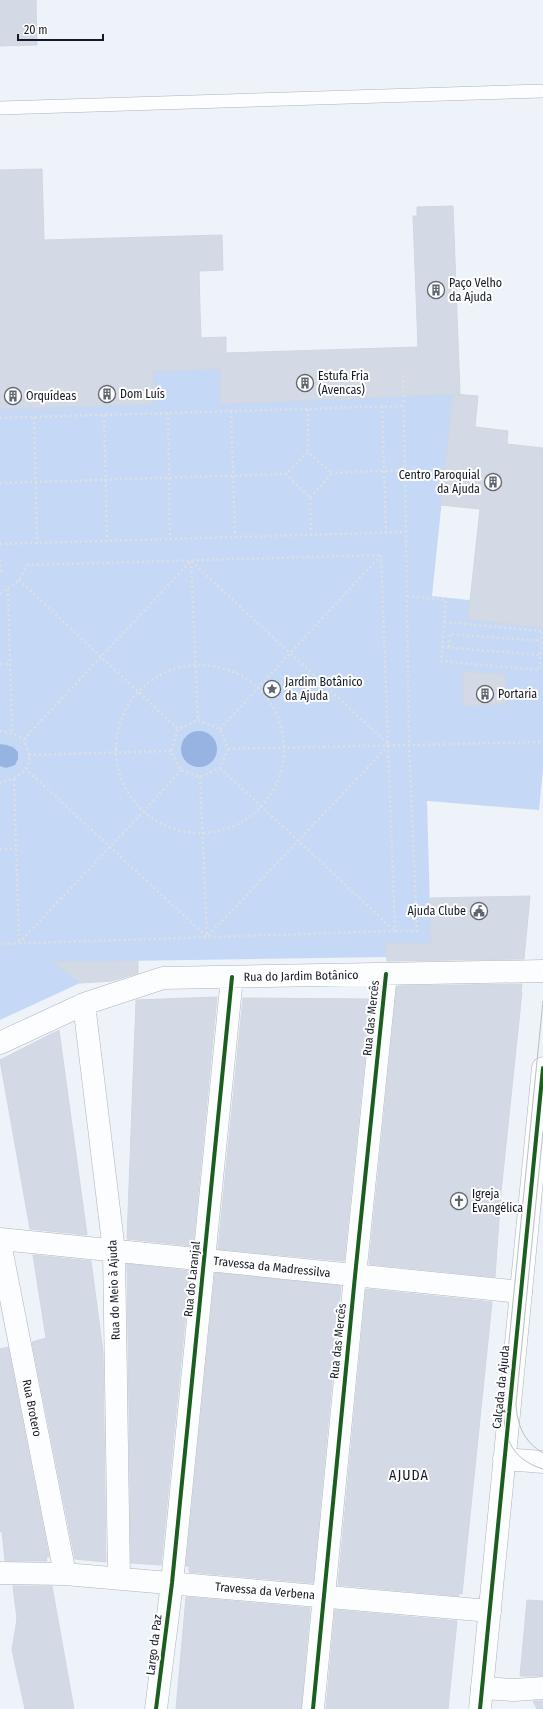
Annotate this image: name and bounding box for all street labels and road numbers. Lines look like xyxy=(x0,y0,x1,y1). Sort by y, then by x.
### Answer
street label: Rua do Jardim Botânico xyxy=(244,968,358,984)
street label: Rua das Mercês xyxy=(360,979,382,1057)
street label: Rua do Meio à Ajuda xyxy=(105,1240,123,1340)
street label: Rua do Laranjal xyxy=(181,1240,203,1318)
street label: Travessa da Madressilva xyxy=(213,1254,331,1280)
street label: Rua das Mercês xyxy=(327,1302,349,1380)
street label: Calçada da Ajuda xyxy=(490,1344,512,1429)
street label: Rua Brotero xyxy=(20,1378,44,1438)
street label: Travessa da Verbena xyxy=(214,1580,316,1602)
street label: Largo da Paz xyxy=(143,1614,165,1676)

